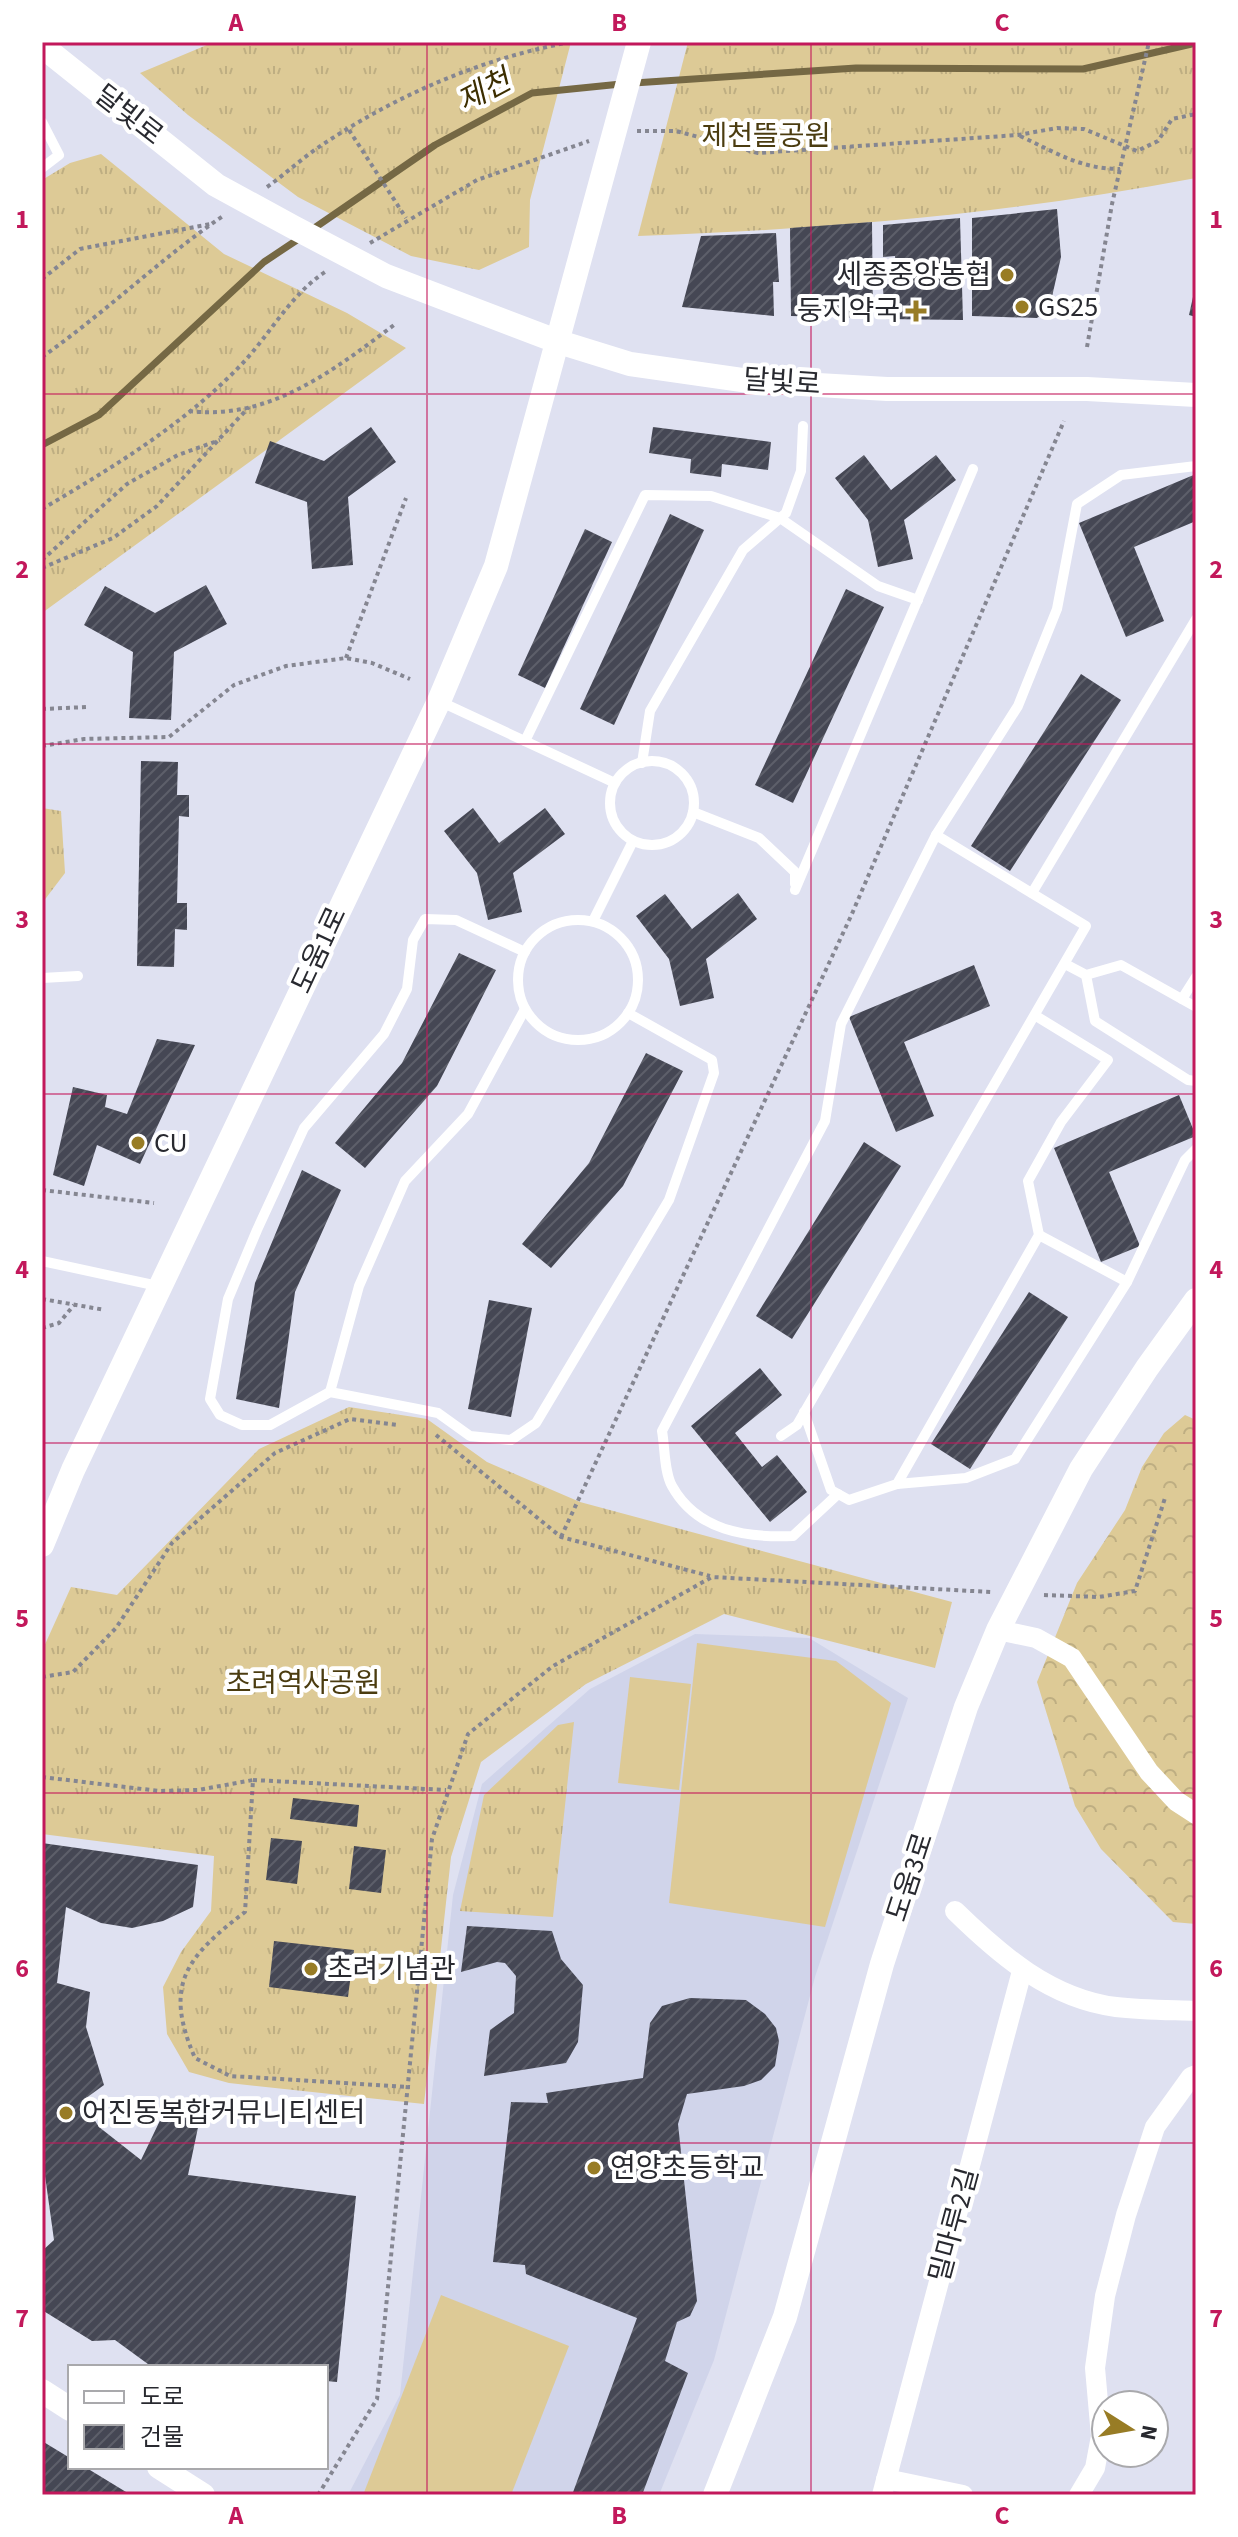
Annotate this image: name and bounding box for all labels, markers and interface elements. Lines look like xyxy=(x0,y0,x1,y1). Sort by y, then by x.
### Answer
text: A xyxy=(228,4,245,41)
text: B xyxy=(611,4,627,41)
text: C xyxy=(994,4,1010,41)
water label: 제천 xyxy=(450,57,521,123)
street label: 달빛로 xyxy=(86,75,172,155)
park label: 제천뜰공원 xyxy=(702,116,830,156)
text: 1 xyxy=(15,201,29,238)
text: 1 xyxy=(1209,201,1223,238)
place label: 세종중앙농협 xyxy=(836,255,991,295)
marker: 세종중앙농협 xyxy=(998,266,1016,284)
place label: GS25 xyxy=(1038,287,1098,327)
place label: 둥지약국 xyxy=(797,291,900,331)
marker: GS25 xyxy=(1013,298,1031,316)
marker: 둥지약국 xyxy=(907,302,925,320)
street label: 달빛로 xyxy=(742,359,822,405)
text: 2 xyxy=(15,551,29,588)
text: 2 xyxy=(1209,551,1223,588)
street label: 도움1로 xyxy=(282,900,356,1000)
text: 3 xyxy=(15,901,29,938)
text: 3 xyxy=(1209,901,1223,938)
place label: CU xyxy=(154,1123,188,1163)
marker: CU xyxy=(129,1134,147,1152)
text: 4 xyxy=(15,1251,29,1288)
text: 4 xyxy=(1209,1251,1223,1288)
text: 5 xyxy=(15,1600,29,1637)
text: 5 xyxy=(1209,1600,1223,1637)
park label: 초려역사공원 xyxy=(226,1663,380,1703)
street label: 도움3로 xyxy=(877,1827,943,1927)
place label: 초려기념관 xyxy=(327,1949,456,1989)
text: 6 xyxy=(15,1950,29,1987)
text: 6 xyxy=(1209,1950,1223,1987)
marker: 초려기념관 xyxy=(302,1960,320,1978)
place label: 어진동복합커뮤니티센터 xyxy=(82,2093,365,2133)
marker: 어진동복합커뮤니티센터 xyxy=(57,2104,75,2122)
place label: 연양초등학교 xyxy=(610,2148,765,2188)
marker: 연양초등학교 xyxy=(585,2159,603,2177)
street label: 밀마루2길 xyxy=(920,2163,988,2287)
text: 7 xyxy=(15,2300,29,2337)
text: 7 xyxy=(1209,2300,1223,2337)
legend xyxy=(68,2365,328,2469)
text: 도로 xyxy=(140,2380,184,2415)
north arrow xyxy=(1090,2389,1170,2469)
text: 건물 xyxy=(140,2420,184,2455)
text: N xyxy=(1132,2422,1166,2443)
text: A xyxy=(228,2497,245,2534)
text: B xyxy=(611,2497,627,2534)
text: C xyxy=(994,2497,1010,2534)

